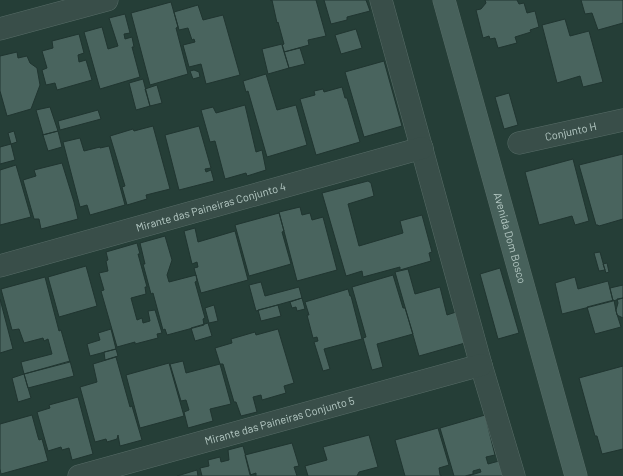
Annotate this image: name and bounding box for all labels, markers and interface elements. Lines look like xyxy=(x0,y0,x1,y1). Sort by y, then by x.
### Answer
street label: Conjunto H xyxy=(544,119,598,143)
street label: Mirante das Paineiras Conjunto 4 xyxy=(134,179,287,234)
street label: Avenida Dom Bosco xyxy=(492,191,529,285)
street label: Mirante das Paineiras Conjunto 5 xyxy=(203,393,356,447)

